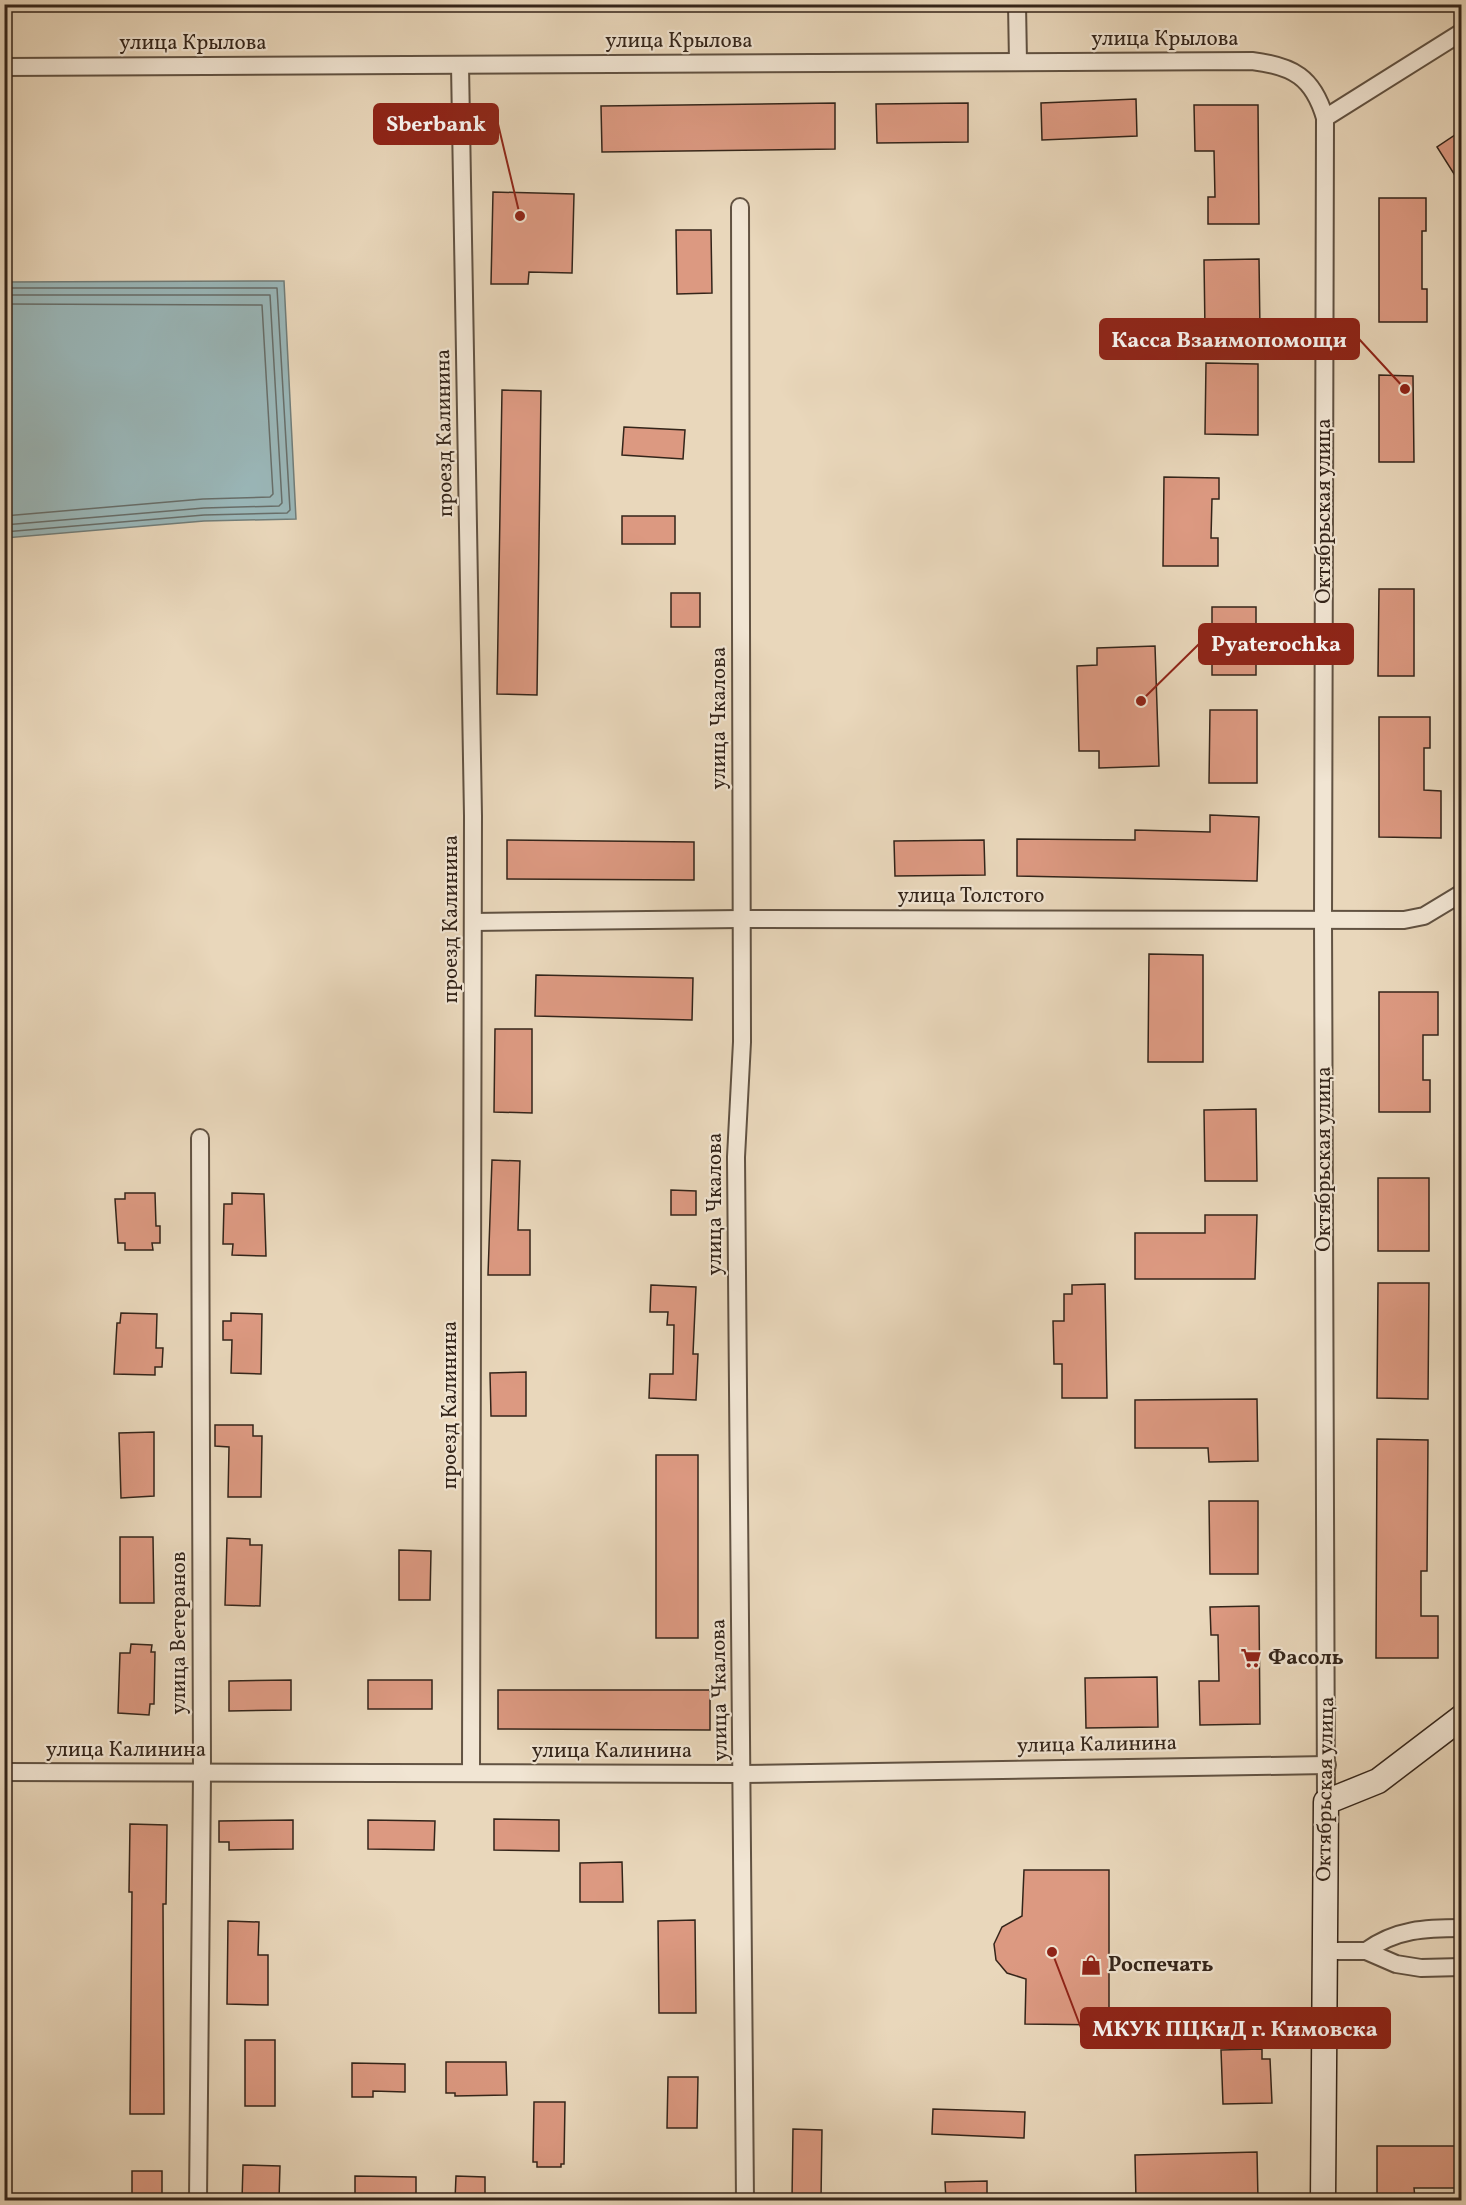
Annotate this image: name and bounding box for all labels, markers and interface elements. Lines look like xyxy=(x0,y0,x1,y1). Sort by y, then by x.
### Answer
street label: улица Крылова xyxy=(1091,25,1239,54)
street label: улица Крылова xyxy=(605,27,753,56)
street label: улица Крылова xyxy=(119,29,267,58)
callout: Sberbank xyxy=(374,104,498,144)
text: Sberbank xyxy=(386,110,486,141)
callout: Касса Взаимопомощи xyxy=(1100,319,1359,359)
text: Касса Взаимопомощи xyxy=(1111,326,1347,357)
street label: проезд Калинина xyxy=(429,349,461,517)
street label: Октябрьская улица xyxy=(1310,418,1339,604)
callout: Pyaterochka xyxy=(1199,624,1353,664)
text: Pyaterochka xyxy=(1211,630,1341,661)
street label: улица Чкалова xyxy=(705,647,734,789)
street label: проезд Калинина xyxy=(437,835,466,1003)
street label: улица Толстого xyxy=(898,882,1044,911)
street label: Октябрьская улица xyxy=(1310,1066,1339,1252)
street label: улица Чкалова xyxy=(701,1133,730,1275)
street label: проезд Калинина xyxy=(436,1321,465,1489)
street label: улица Ветеранов xyxy=(165,1551,194,1715)
street label: улица Чкалова xyxy=(704,1618,736,1762)
place label: Фасоль xyxy=(1268,1644,1344,1673)
supermarket icon: Фасоль xyxy=(1239,1646,1263,1670)
street label: Октябрьская улица xyxy=(1310,1696,1342,1882)
street label: улица Калинина xyxy=(1017,1729,1177,1761)
street label: улица Калинина xyxy=(46,1736,206,1765)
street label: улица Калинина xyxy=(532,1737,692,1766)
place label: Роспечать xyxy=(1108,1951,1213,1980)
shop icon: Роспечать xyxy=(1079,1953,1103,1977)
callout: МКУК ПЦКиД г. Кимовска xyxy=(1081,2008,1390,2048)
text: МКУК ПЦКиД г. Кимовска xyxy=(1092,2015,1378,2046)

